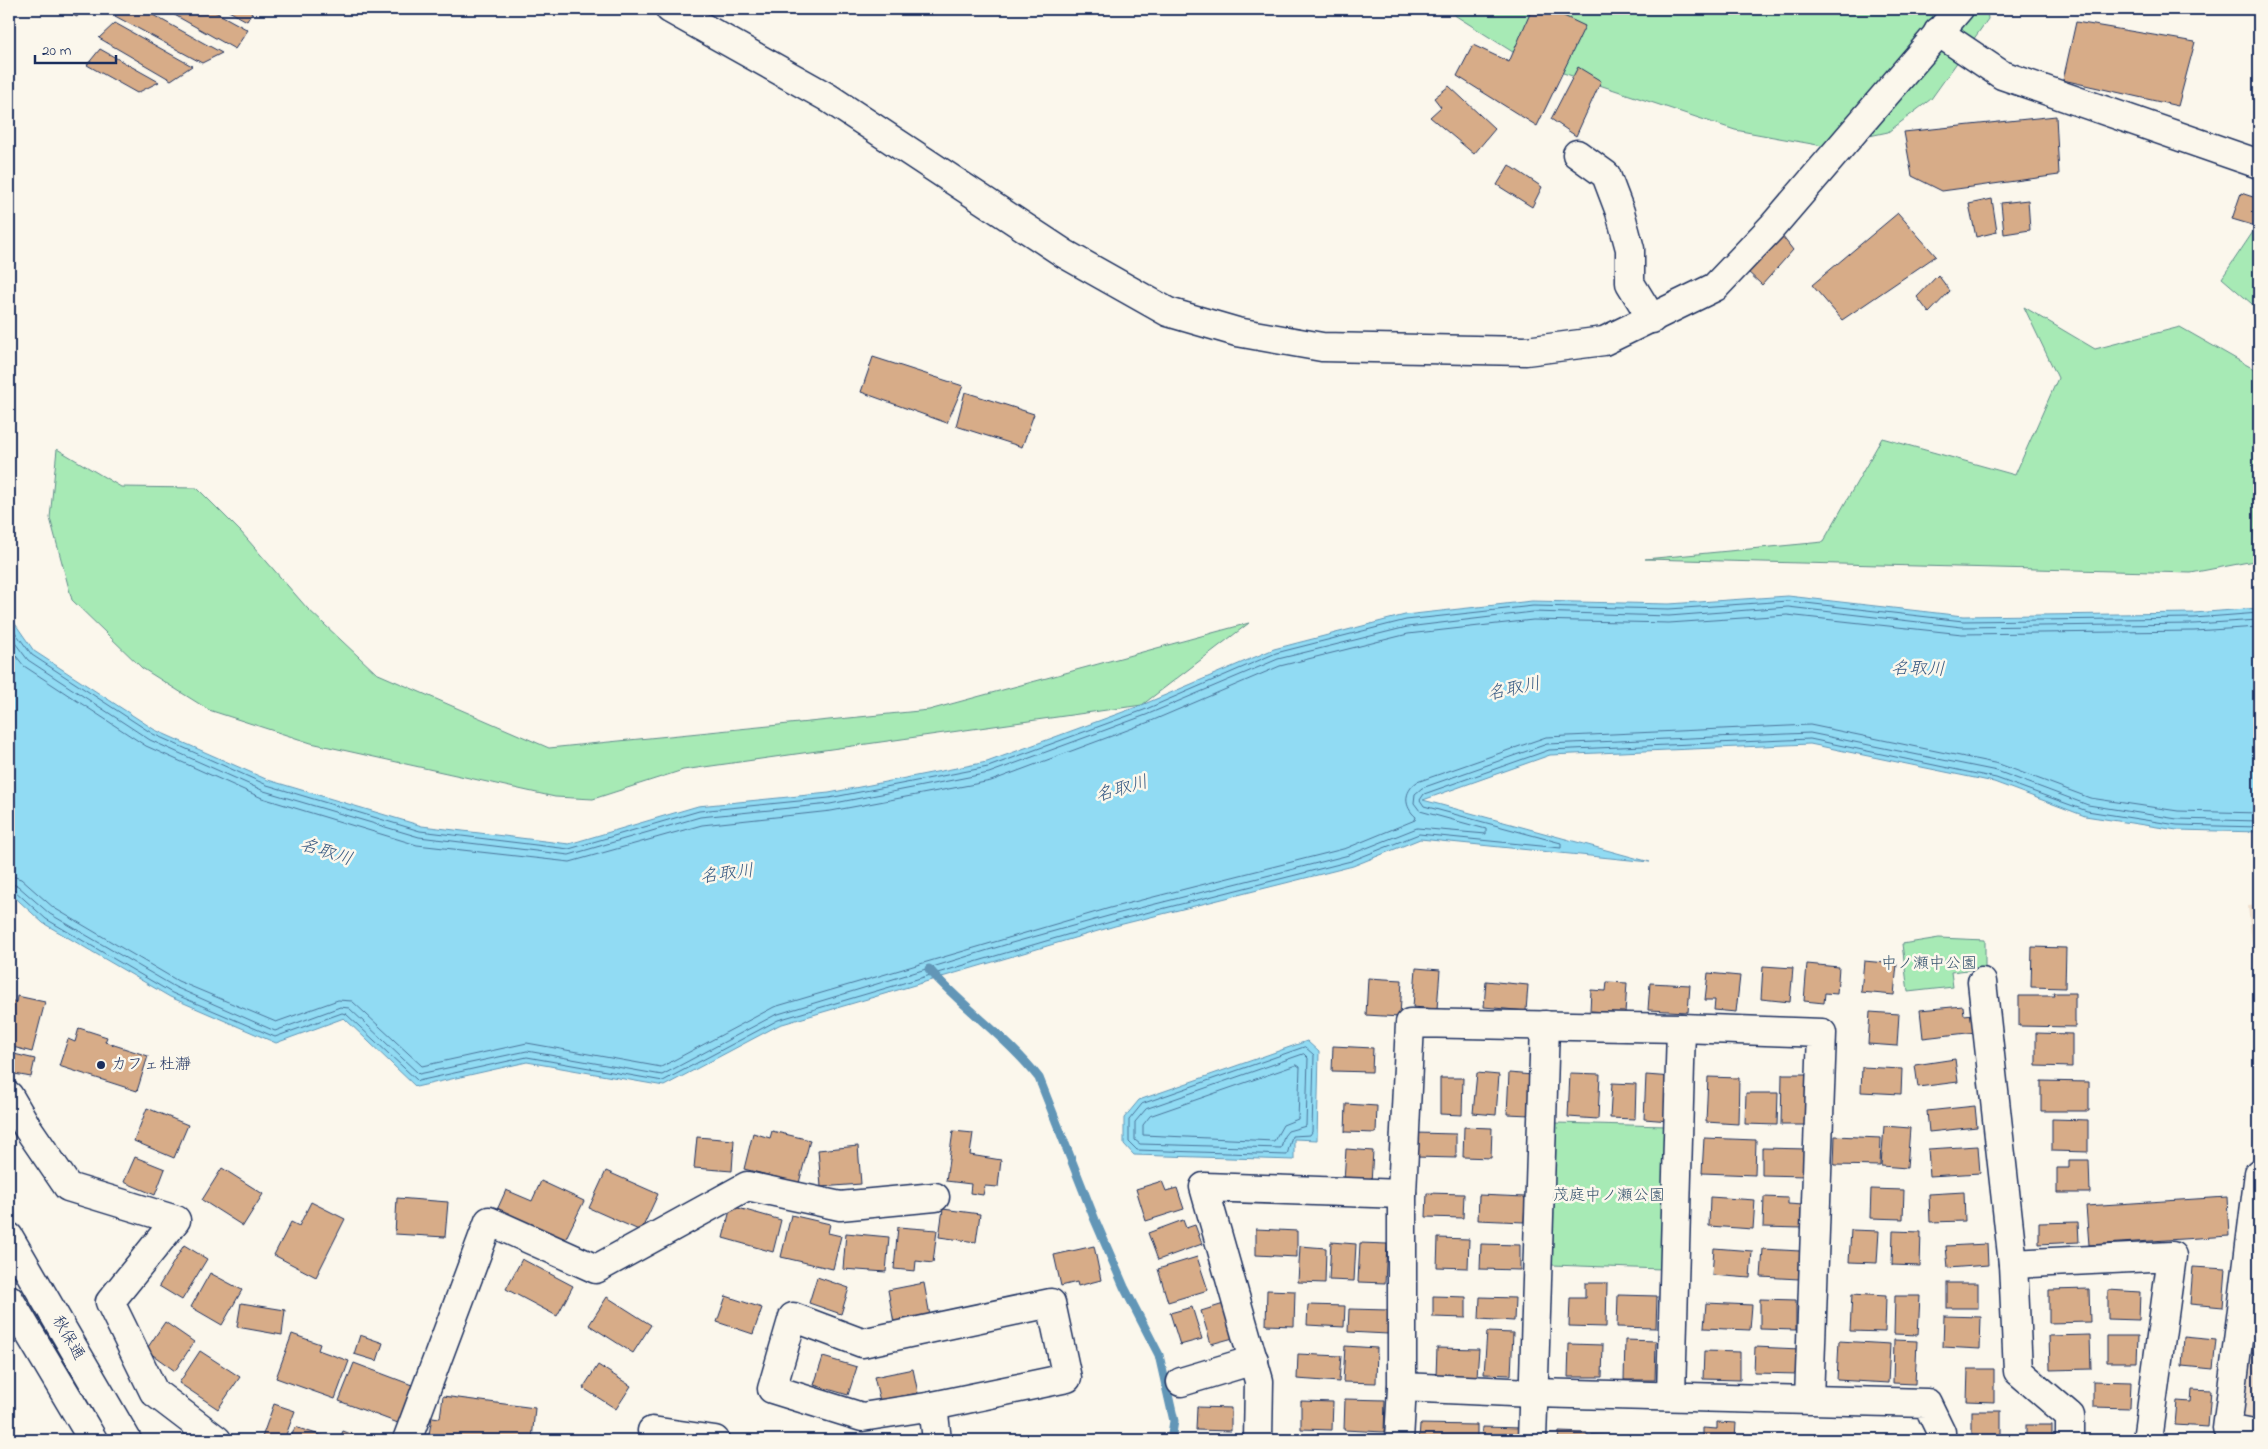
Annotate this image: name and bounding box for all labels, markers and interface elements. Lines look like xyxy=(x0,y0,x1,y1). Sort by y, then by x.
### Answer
scale bar xyxy=(35,32,116,64)
text: 20 m xyxy=(42,40,72,62)
water label: 名取川 xyxy=(1891,657,1945,683)
water label: 名取川 xyxy=(1485,672,1543,708)
water label: 名取川 xyxy=(1092,770,1152,810)
water label: 名取川 xyxy=(296,832,356,874)
water label: 名取川 xyxy=(699,859,755,891)
park label: 中ノ瀬中公園 xyxy=(1881,952,1977,976)
place label: カフェ杜瀞 xyxy=(111,1053,191,1077)
marker: カフェ杜瀞 xyxy=(95,1059,107,1071)
park label: 茂庭中ノ瀬公園 xyxy=(1553,1184,1665,1208)
street label: 秋保通 xyxy=(46,1311,90,1365)

